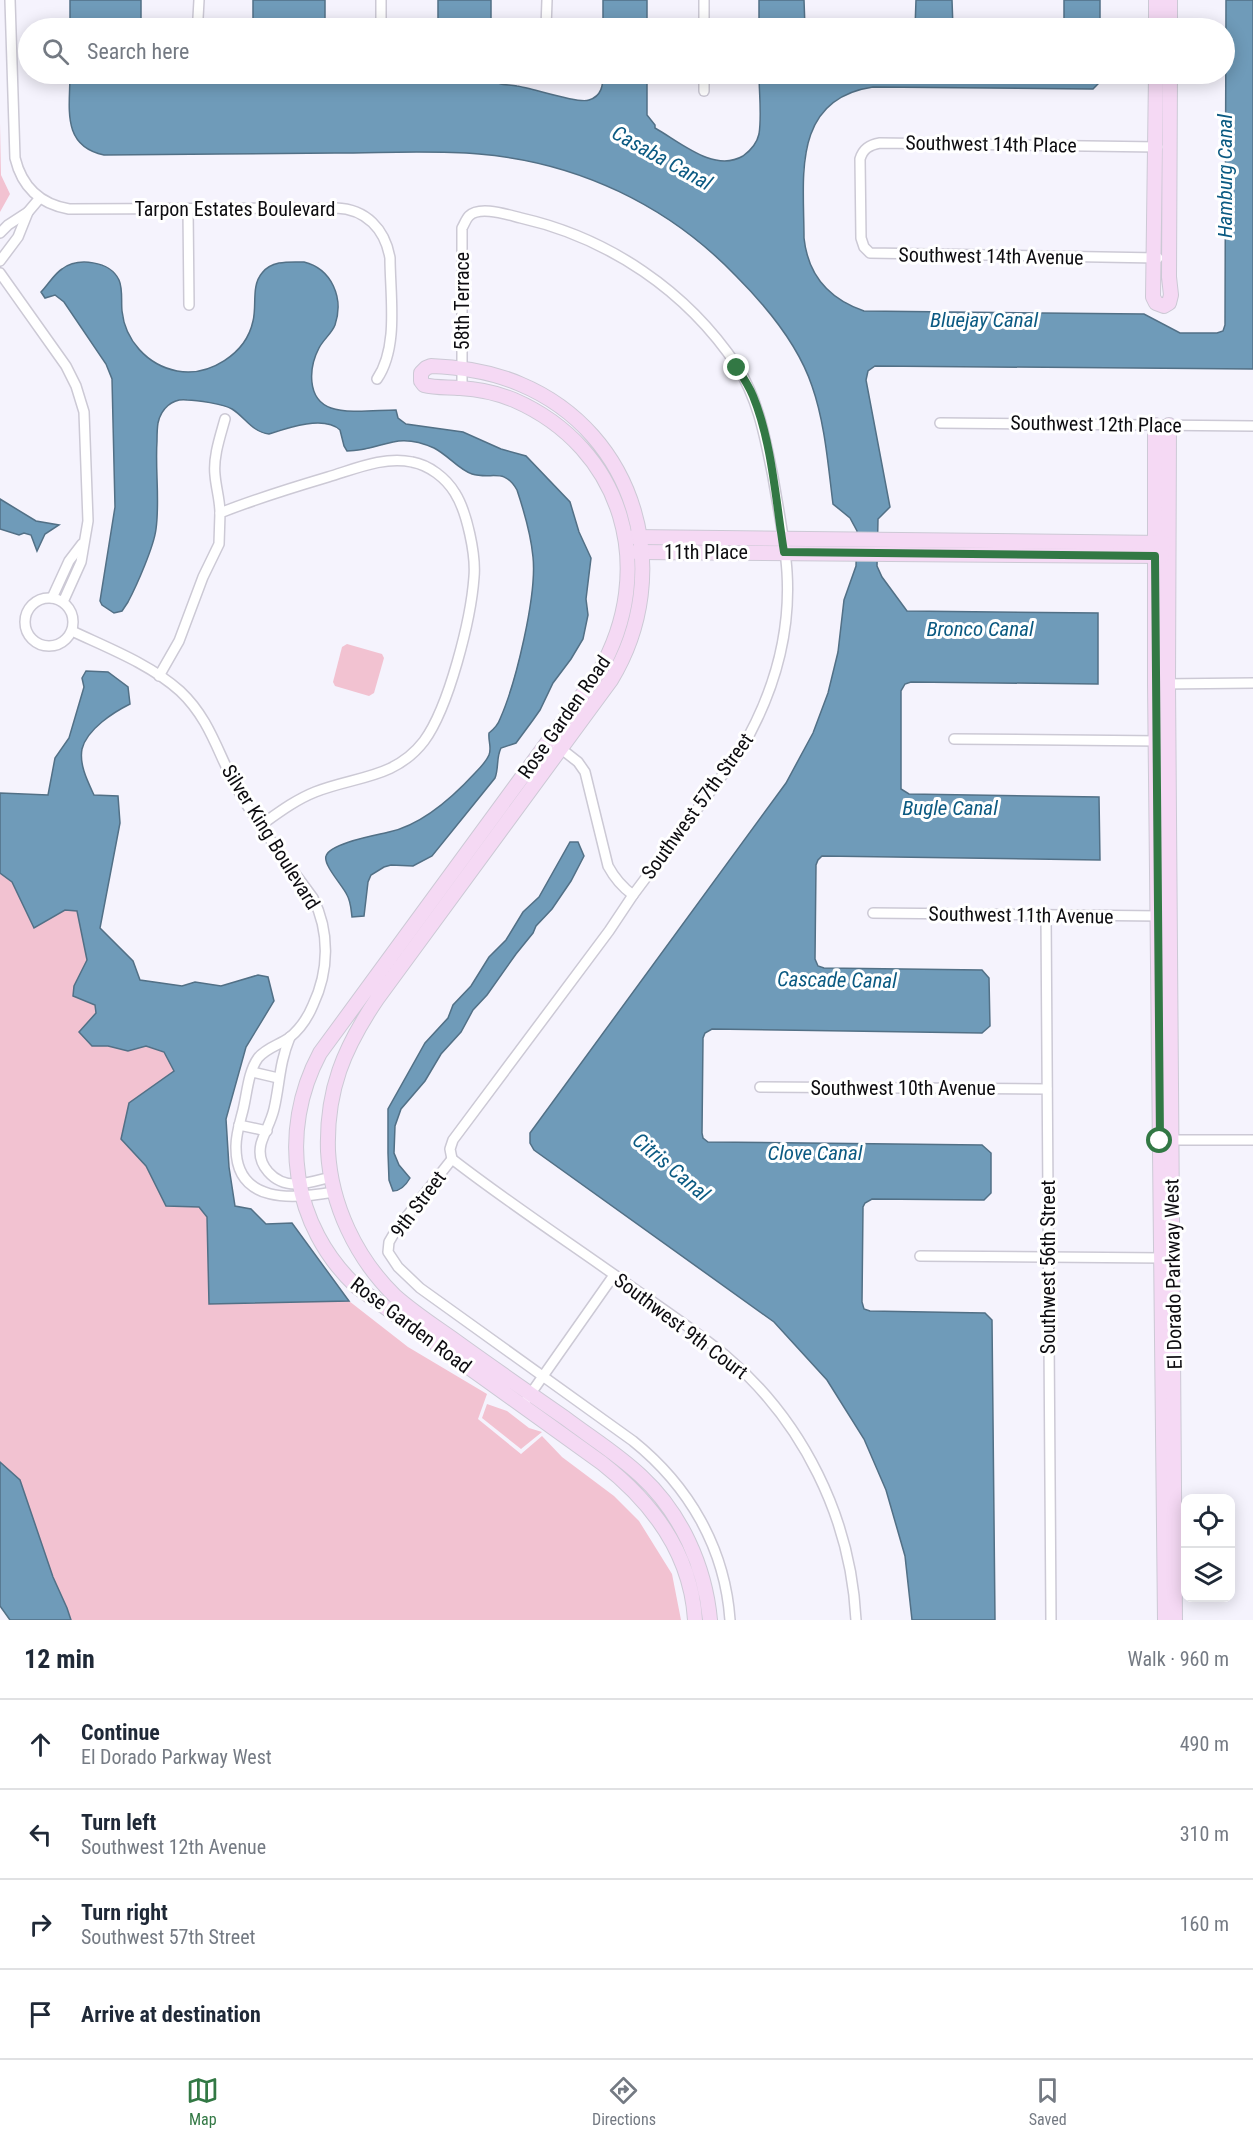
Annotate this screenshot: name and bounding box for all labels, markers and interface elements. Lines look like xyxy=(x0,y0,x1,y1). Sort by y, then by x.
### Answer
search box xyxy=(18,18,1235,84)
icon: search xyxy=(39,35,72,68)
text: Search here xyxy=(87,39,189,64)
water label: Hamburg Canal xyxy=(1213,114,1237,238)
water label: Casaba Canal xyxy=(608,121,716,195)
street label: Southwest 14th Place xyxy=(905,131,1077,157)
street label: Tarpon Estates Boulevard xyxy=(134,197,336,221)
street label: Southwest 14th Avenue xyxy=(898,242,1084,270)
street label: 58th Terrace xyxy=(450,252,474,350)
water label: Bluejay Canal xyxy=(930,308,1038,332)
route end xyxy=(723,354,749,380)
street label: Southwest 12th Place xyxy=(1010,411,1182,437)
street label: 11th Place xyxy=(664,540,748,564)
water label: Bronco Canal xyxy=(926,617,1034,641)
street label: Rose Garden Road xyxy=(513,651,615,783)
street label: Southwest 57th Street xyxy=(636,728,758,884)
street label: Silver King Boulevard xyxy=(217,760,325,914)
water label: Bugle Canal xyxy=(902,796,998,820)
street label: Southwest 11th Avenue xyxy=(928,901,1114,929)
water label: Cascade Canal xyxy=(777,967,897,993)
street label: Southwest 10th Avenue xyxy=(810,1076,996,1100)
route start xyxy=(1146,1127,1172,1153)
water label: Citris Canal xyxy=(628,1128,715,1206)
water label: Clove Canal xyxy=(768,1141,863,1165)
street label: 9th Street xyxy=(385,1166,451,1242)
street label: El Dorado Parkway West xyxy=(1159,1178,1187,1370)
street label: Southwest 56th Street xyxy=(1036,1180,1060,1354)
street label: Southwest 9th Court xyxy=(609,1268,753,1384)
street label: Rose Garden Road xyxy=(346,1272,476,1378)
map controls xyxy=(1181,1494,1235,1602)
button: locate xyxy=(1181,1494,1235,1548)
button: layers xyxy=(1181,1548,1235,1602)
text: 12 min xyxy=(24,1644,95,1674)
text: Walk · 960 m xyxy=(1128,1647,1229,1671)
text: Continue xyxy=(81,1720,160,1745)
icon: ahead xyxy=(24,1728,57,1761)
text: 490 m xyxy=(1180,1732,1229,1756)
text: El Dorado Parkway West xyxy=(81,1745,272,1769)
text: Turn left xyxy=(81,1810,156,1835)
icon: left xyxy=(24,1818,57,1851)
text: 310 m xyxy=(1180,1822,1229,1846)
text: Southwest 12th Avenue xyxy=(81,1835,266,1859)
text: Turn right xyxy=(81,1900,168,1925)
icon: right xyxy=(24,1908,57,1941)
text: 160 m xyxy=(1180,1912,1229,1936)
text: Southwest 57th Street xyxy=(81,1925,255,1949)
icon: arrive xyxy=(24,1998,57,2031)
text: Arrive at destination xyxy=(81,2002,261,2027)
tab: Map xyxy=(186,2074,219,2129)
tab: Directions xyxy=(592,2074,656,2129)
tab: Saved xyxy=(1029,2074,1067,2129)

